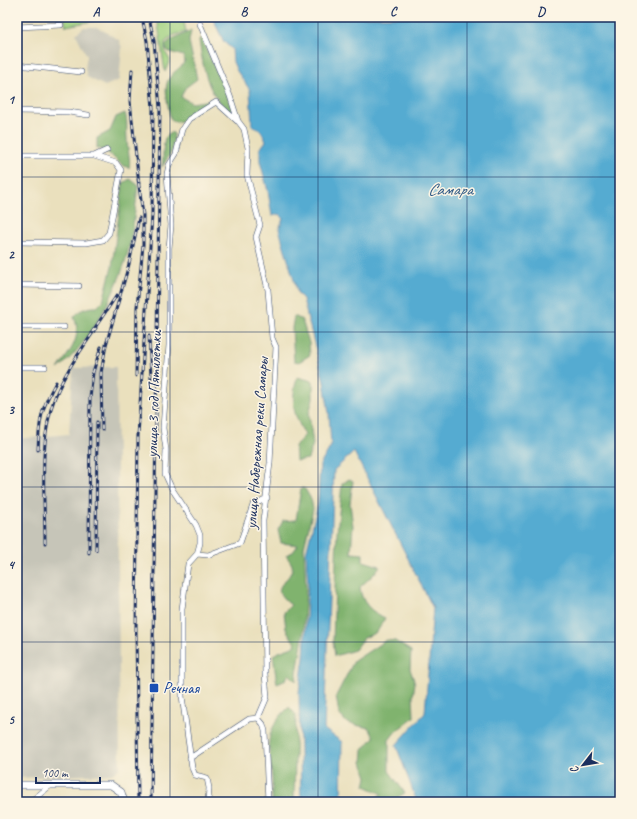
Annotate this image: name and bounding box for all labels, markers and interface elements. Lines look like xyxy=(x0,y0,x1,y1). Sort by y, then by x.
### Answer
text: A xyxy=(93,4,101,20)
text: B xyxy=(241,4,249,20)
text: C xyxy=(390,4,398,20)
text: D xyxy=(537,4,546,20)
text: 1 xyxy=(8,92,16,108)
water label: Самара xyxy=(428,179,474,200)
text: 2 xyxy=(8,247,15,263)
street label: улица 3 год Пятилетки xyxy=(142,329,166,459)
street label: улица Набережная реки Самары xyxy=(241,355,273,531)
text: 3 xyxy=(8,402,15,418)
text: 4 xyxy=(8,557,16,573)
place label: Речная xyxy=(163,678,200,698)
marker: Речная xyxy=(148,682,160,694)
text: 5 xyxy=(8,712,15,728)
north arrow xyxy=(563,745,603,785)
scale bar xyxy=(36,759,100,785)
text: С xyxy=(566,763,582,776)
text: 100 m xyxy=(42,765,69,781)

